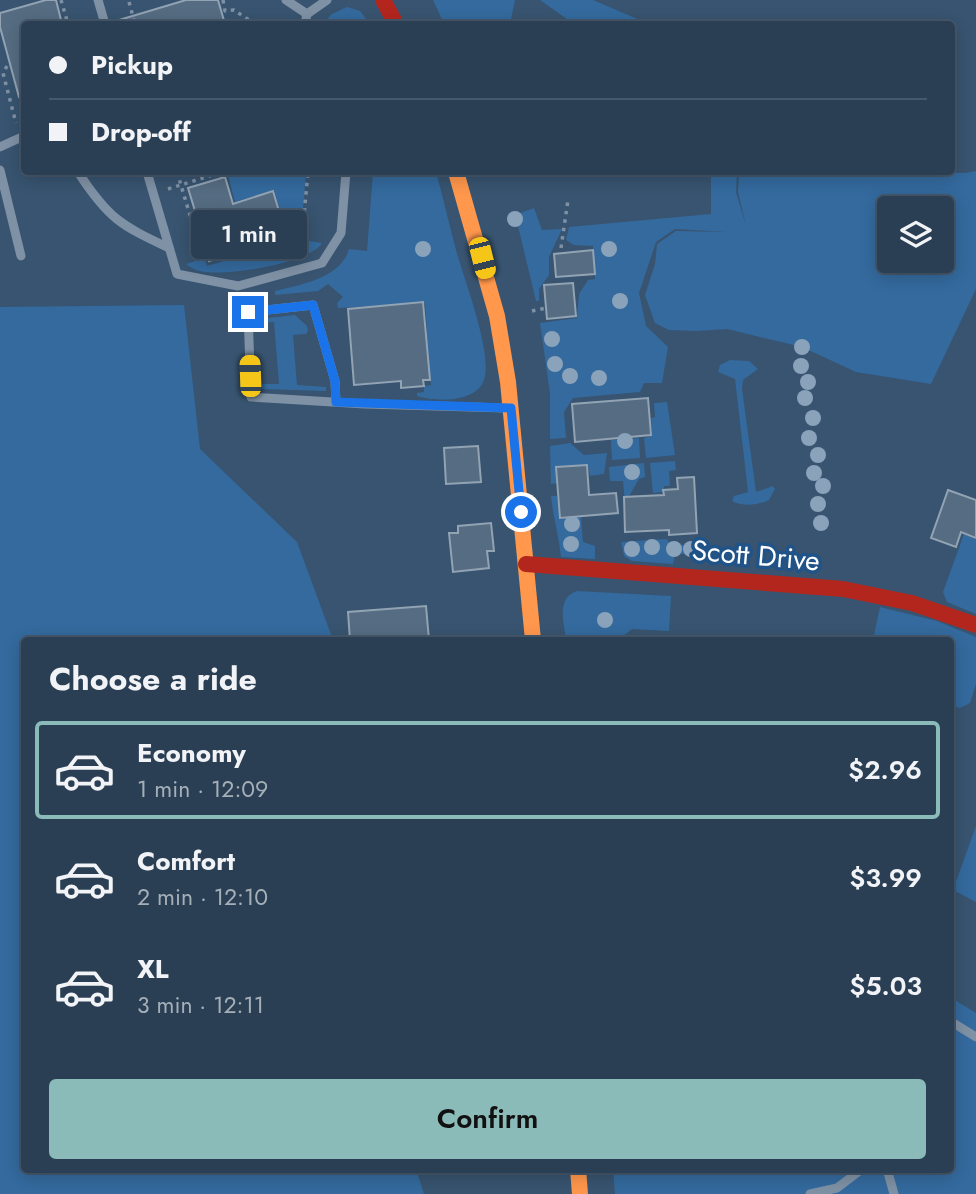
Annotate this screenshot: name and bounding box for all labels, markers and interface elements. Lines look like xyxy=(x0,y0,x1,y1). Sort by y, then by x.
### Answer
text: Pickup xyxy=(91,46,173,84)
text: Drop-off xyxy=(91,113,191,151)
map controls xyxy=(877,196,954,273)
button: layers xyxy=(877,196,954,273)
callout: 1 min xyxy=(190,210,306,260)
text: 1 min xyxy=(221,217,277,251)
car xyxy=(467,235,498,281)
route end xyxy=(232,296,264,328)
car xyxy=(239,355,262,397)
route start xyxy=(505,496,537,528)
street label: Scott Drive xyxy=(690,529,822,582)
text: Choose a ride xyxy=(49,656,257,702)
text: Economy xyxy=(137,734,246,772)
icon: car xyxy=(53,739,116,802)
text: $2.96 xyxy=(848,751,922,789)
text: 1 min · 12:09 xyxy=(137,772,268,806)
text: Comfort xyxy=(137,842,235,880)
icon: car xyxy=(53,847,116,910)
text: $3.99 xyxy=(850,859,922,897)
text: 2 min · 12:10 xyxy=(137,880,268,914)
text: XL xyxy=(137,950,169,988)
icon: car xyxy=(53,955,116,1018)
text: $5.03 xyxy=(850,967,922,1005)
text: 3 min · 12:11 xyxy=(137,988,264,1022)
button: Confirm xyxy=(49,1079,926,1159)

